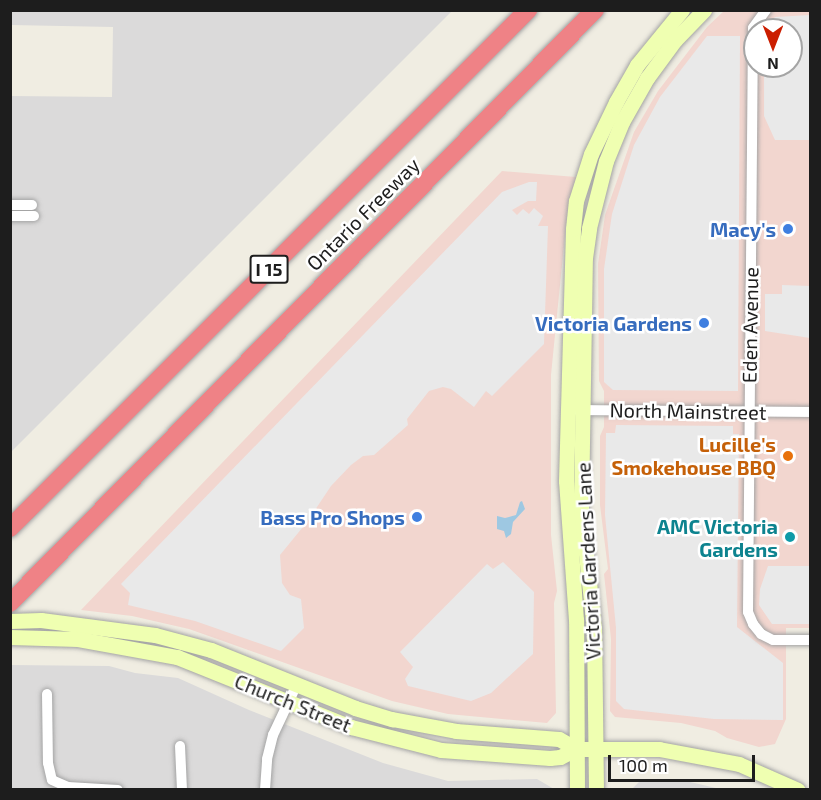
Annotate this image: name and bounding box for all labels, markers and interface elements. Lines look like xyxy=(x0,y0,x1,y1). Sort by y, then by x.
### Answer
north arrow xyxy=(743,18,803,78)
text: N xyxy=(767,55,779,74)
street label: Ontario Freeway xyxy=(301,152,425,276)
place label: Macy's xyxy=(710,217,776,241)
marker: Macy's xyxy=(781,222,795,236)
road number: I 15 xyxy=(250,254,288,284)
street label: Eden Avenue xyxy=(737,267,763,383)
place label: Victoria Gardens xyxy=(535,311,692,335)
marker: Victoria Gardens xyxy=(697,316,711,330)
street label: North Mainstreet xyxy=(609,398,767,424)
place label: Lucille's Smokehouse BBQ xyxy=(612,432,776,479)
marker: Lucille's Smokehouse BBQ xyxy=(781,449,795,463)
street label: Victoria Gardens Lane xyxy=(571,462,605,660)
place label: Bass Pro Shops xyxy=(260,505,405,529)
marker: Bass Pro Shops xyxy=(410,510,424,524)
place label: AMC Victoria Gardens xyxy=(657,514,778,561)
marker: AMC Victoria Gardens xyxy=(783,530,797,544)
street label: Church Street xyxy=(231,669,355,737)
scale bar xyxy=(611,743,758,781)
text: 100 m xyxy=(619,754,668,776)

